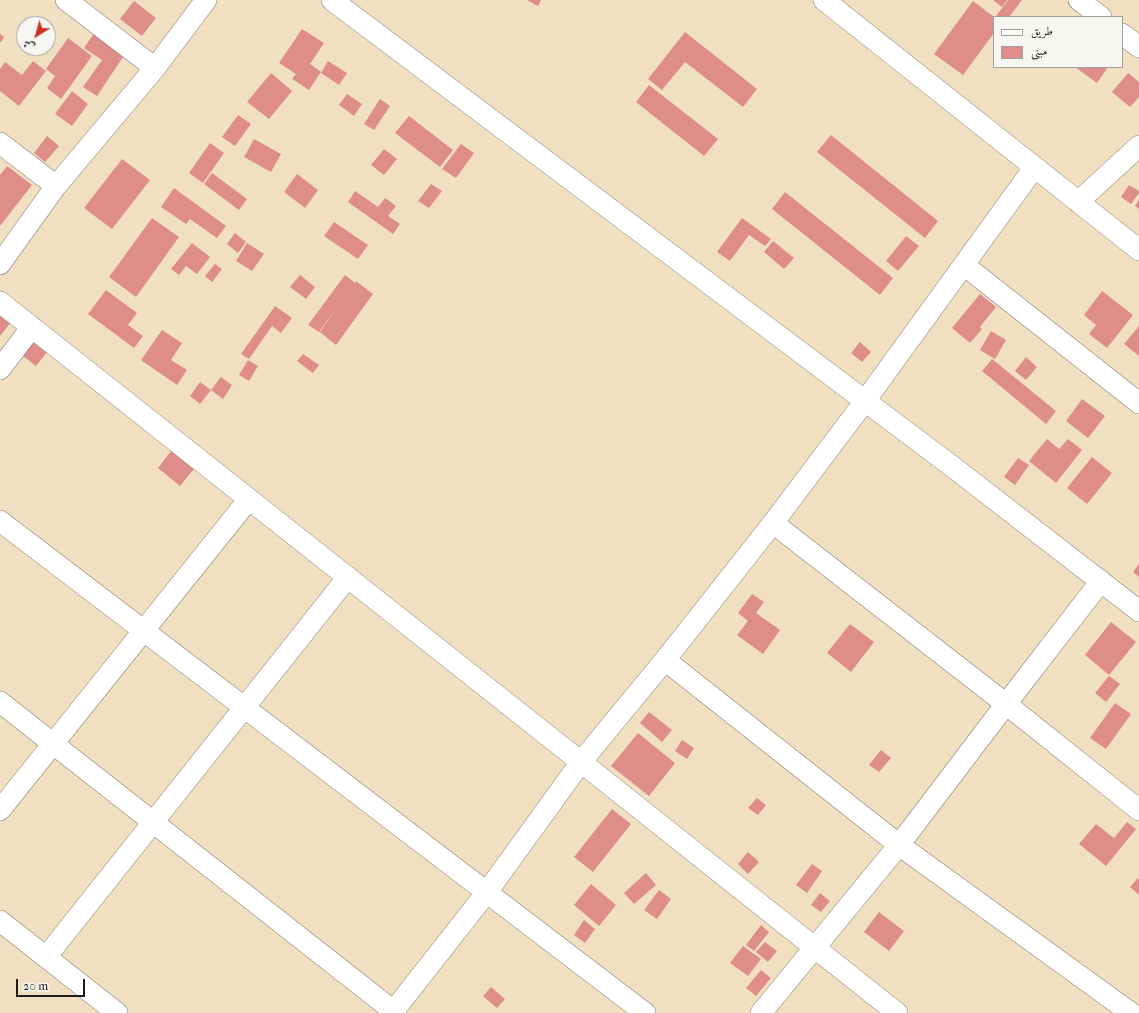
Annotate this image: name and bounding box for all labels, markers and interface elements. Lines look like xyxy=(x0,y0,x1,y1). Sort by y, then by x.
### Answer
north arrow xyxy=(16,16,56,56)
legend xyxy=(993,16,1123,68)
text: طريق xyxy=(1031,24,1053,38)
text: ش xyxy=(21,37,37,54)
text: مبنى xyxy=(1031,44,1047,58)
scale bar xyxy=(18,971,87,997)
text: 20 m xyxy=(23,979,48,993)

